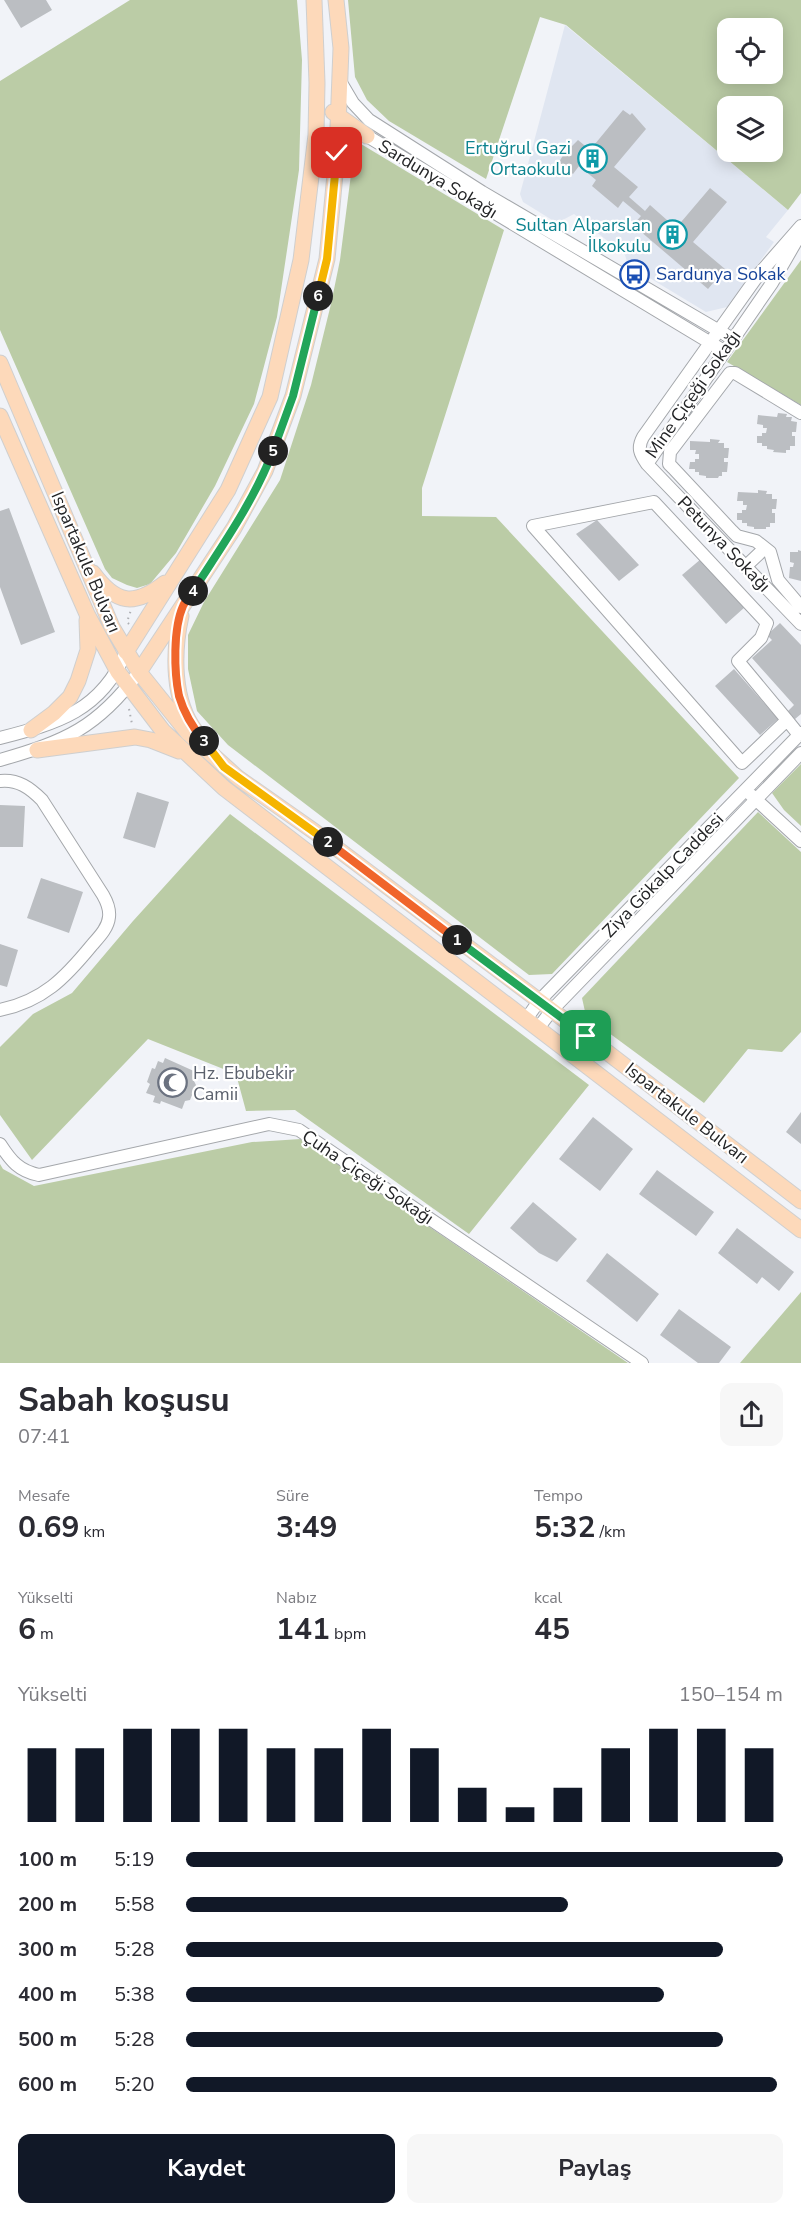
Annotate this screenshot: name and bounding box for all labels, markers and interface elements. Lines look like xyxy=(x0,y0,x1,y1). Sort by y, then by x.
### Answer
map controls xyxy=(717,18,783,162)
button: locate xyxy=(717,18,783,84)
button: layers xyxy=(717,96,783,162)
pin xyxy=(311,127,362,178)
street label: Sardunya Sokağı xyxy=(374,134,502,224)
icon: check xyxy=(320,136,353,169)
place label: Ertuğrul Gazi Ortaokulu xyxy=(465,136,571,181)
building icon: Ertuğrul Gazi Ortaokulu xyxy=(576,142,608,174)
place label: Sultan Alparslan İlkokulu xyxy=(515,213,651,258)
building icon: Sultan Alparslan İlkokulu xyxy=(656,219,688,251)
bus stop icon: Sardunya Sokak xyxy=(619,258,651,290)
place label: Sardunya Sokak xyxy=(656,262,786,286)
pin: 6 xyxy=(303,281,333,311)
text: 6 xyxy=(313,285,323,307)
street label: Mine Çiçeği Sokağı xyxy=(640,325,746,463)
pin: 5 xyxy=(258,436,288,466)
text: 5 xyxy=(268,440,278,462)
street label: Ispartakule Bulvarı xyxy=(45,488,127,636)
street label: Petunya Sokağı xyxy=(672,491,776,597)
pin: 4 xyxy=(178,576,208,606)
text: 4 xyxy=(188,580,198,602)
pin: 3 xyxy=(189,726,219,756)
text: 3 xyxy=(199,730,209,752)
street label: Ziya Gökalp Caddesi xyxy=(597,807,729,943)
pin: 2 xyxy=(313,827,343,857)
text: 2 xyxy=(323,831,333,853)
pin: 1 xyxy=(442,925,472,955)
text: 1 xyxy=(452,929,462,951)
pin xyxy=(560,1010,611,1061)
icon: arrive xyxy=(569,1019,602,1052)
street label: Ispartakule Bulvarı xyxy=(620,1057,754,1169)
place label: Hz. Ebubekir Camii xyxy=(193,1061,295,1106)
mosque icon: Hz. Ebubekir Camii xyxy=(156,1067,188,1099)
street label: Çuha Çiçeği Sokağı xyxy=(297,1124,439,1230)
text: Sabah koşusu xyxy=(18,1378,230,1423)
button: share xyxy=(720,1383,783,1446)
text: 07:41 xyxy=(18,1423,71,1450)
text: Mesafe xyxy=(18,1485,70,1507)
text: Süre xyxy=(276,1485,309,1507)
text: Tempo xyxy=(534,1485,583,1507)
text: 0.69 xyxy=(18,1507,79,1548)
text: 3:49 xyxy=(276,1507,337,1548)
text: 5:32 xyxy=(534,1507,595,1548)
text: km xyxy=(79,1521,105,1543)
text: /km xyxy=(595,1521,626,1543)
text: Yükselti xyxy=(18,1587,73,1609)
text: Nabız xyxy=(276,1587,317,1609)
text: kcal xyxy=(534,1587,562,1609)
text: 6 xyxy=(18,1609,36,1650)
text: 141 xyxy=(276,1609,330,1650)
text: 45 xyxy=(534,1609,570,1650)
text: m xyxy=(36,1623,54,1645)
text: bpm xyxy=(330,1623,366,1645)
text: Yükselti xyxy=(18,1681,87,1708)
text: 150–154 m xyxy=(679,1681,783,1708)
text: 100 m xyxy=(18,1846,77,1873)
text: 5:19 xyxy=(114,1846,155,1873)
text: 200 m xyxy=(18,1891,77,1918)
text: 5:58 xyxy=(114,1891,155,1918)
text: 300 m xyxy=(18,1936,77,1963)
text: 5:28 xyxy=(114,1936,155,1963)
text: 400 m xyxy=(18,1981,77,2008)
text: 5:38 xyxy=(114,1981,155,2008)
text: 500 m xyxy=(18,2026,77,2053)
text: 5:28 xyxy=(114,2026,155,2053)
text: 600 m xyxy=(18,2071,77,2098)
text: 5:20 xyxy=(114,2071,155,2098)
button: Kaydet xyxy=(18,2134,395,2203)
button: Paylaş xyxy=(407,2134,783,2203)

